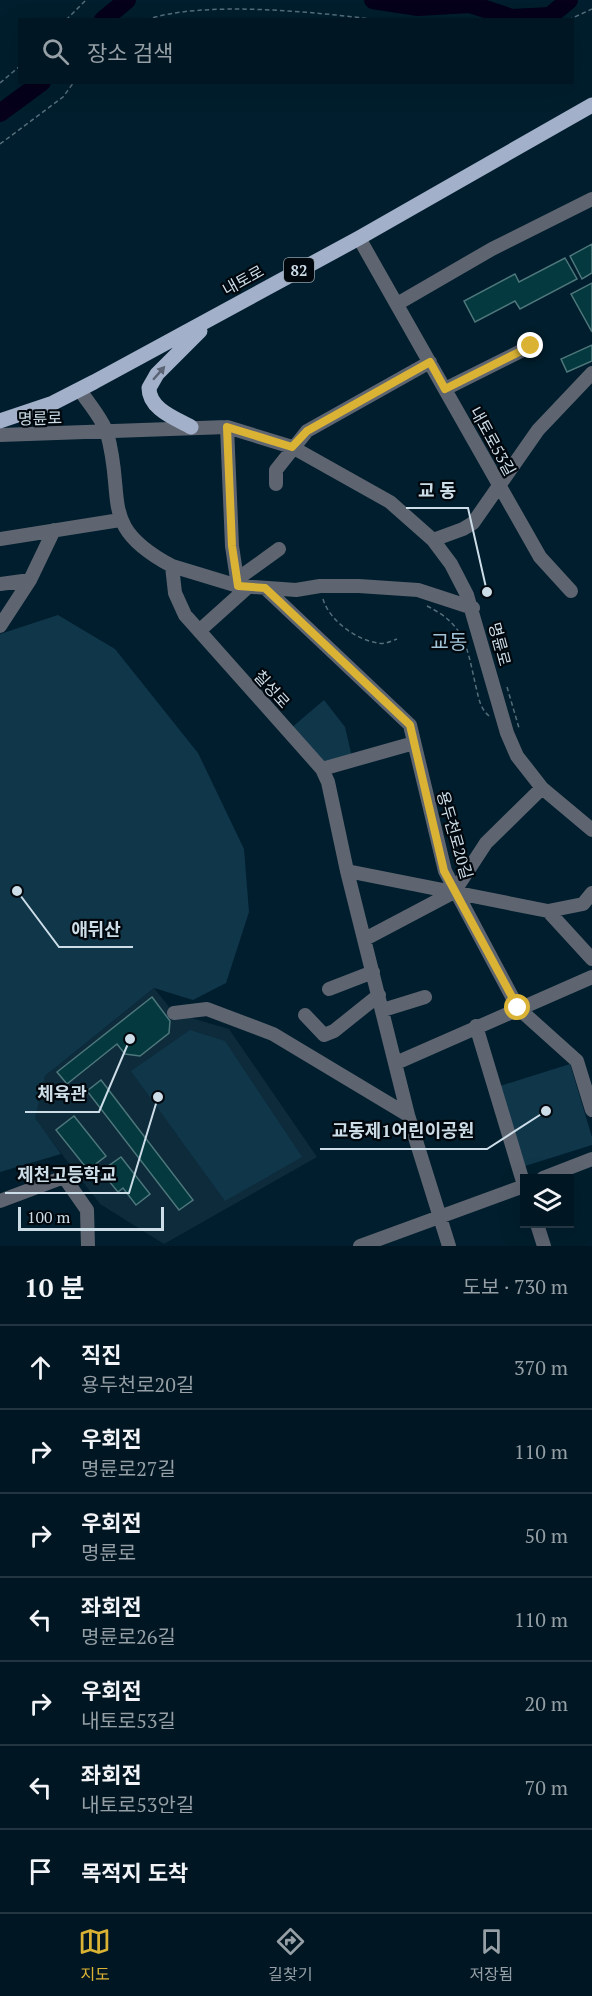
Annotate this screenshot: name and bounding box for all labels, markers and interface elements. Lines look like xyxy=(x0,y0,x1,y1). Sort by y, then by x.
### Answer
search box xyxy=(18,18,574,84)
icon: search xyxy=(39,35,72,68)
text: 장소 검색 xyxy=(87,38,173,67)
road number: 82 xyxy=(284,258,314,282)
street label: 내토로 xyxy=(218,260,268,300)
route end xyxy=(517,332,543,358)
one-way arrow xyxy=(152,366,165,381)
street label: 내토로53길 xyxy=(465,402,521,480)
street label: 명륜로 xyxy=(18,407,63,429)
callout: 교 동 xyxy=(406,472,468,508)
text: 교 동 xyxy=(418,478,456,502)
street label: 명륜로 xyxy=(484,620,516,668)
district label: 교동 xyxy=(431,628,467,655)
street label: 칠성로 xyxy=(249,665,295,713)
street label: 용두천로20길 xyxy=(432,788,478,882)
callout: 애뒤산 xyxy=(59,911,133,947)
text: 애뒤산 xyxy=(71,917,121,941)
route start xyxy=(504,994,530,1020)
callout: 체육관 xyxy=(25,1076,99,1112)
text: 체육관 xyxy=(37,1081,87,1105)
callout: 교동제1어린이공원 xyxy=(320,1113,487,1149)
text: 교동제1어린이공원 xyxy=(332,1118,474,1142)
callout: 제천고등학교 xyxy=(5,1157,129,1193)
text: 제천고등학교 xyxy=(17,1162,117,1186)
map controls xyxy=(520,1174,574,1228)
button: layers xyxy=(520,1174,574,1228)
scale bar xyxy=(18,1204,164,1232)
text: 100 m xyxy=(27,1206,70,1228)
text: 10 분 xyxy=(24,1270,84,1304)
text: 도보 · 730 m xyxy=(463,1273,568,1300)
text: 직진 xyxy=(81,1340,121,1369)
icon: ahead xyxy=(24,1351,57,1384)
text: 370 m xyxy=(514,1354,568,1381)
text: 용두천로20길 xyxy=(81,1371,194,1398)
text: 우회전 xyxy=(81,1424,142,1453)
icon: right xyxy=(24,1435,57,1468)
text: 110 m xyxy=(514,1438,568,1465)
text: 명륜로27길 xyxy=(81,1455,176,1482)
text: 우회전 xyxy=(81,1508,142,1537)
icon: right xyxy=(24,1519,57,1552)
text: 50 m xyxy=(525,1522,568,1549)
text: 명륜로 xyxy=(81,1539,136,1566)
text: 좌회전 xyxy=(81,1592,142,1621)
icon: left xyxy=(24,1603,57,1636)
text: 110 m xyxy=(514,1606,568,1633)
text: 명륜로26길 xyxy=(81,1623,176,1650)
text: 우회전 xyxy=(81,1676,142,1705)
icon: right xyxy=(24,1687,57,1720)
text: 20 m xyxy=(525,1690,568,1717)
text: 내토로53길 xyxy=(81,1707,176,1734)
text: 좌회전 xyxy=(81,1760,142,1789)
icon: left xyxy=(24,1771,57,1804)
text: 70 m xyxy=(525,1774,568,1801)
text: 내토로53안길 xyxy=(81,1791,194,1818)
icon: arrive xyxy=(24,1855,57,1888)
text: 목적지 도착 xyxy=(81,1858,188,1887)
tab: 지도 xyxy=(78,1925,111,1985)
tab: 길찾기 xyxy=(268,1925,312,1985)
tab: 저장됨 xyxy=(469,1925,514,1985)

